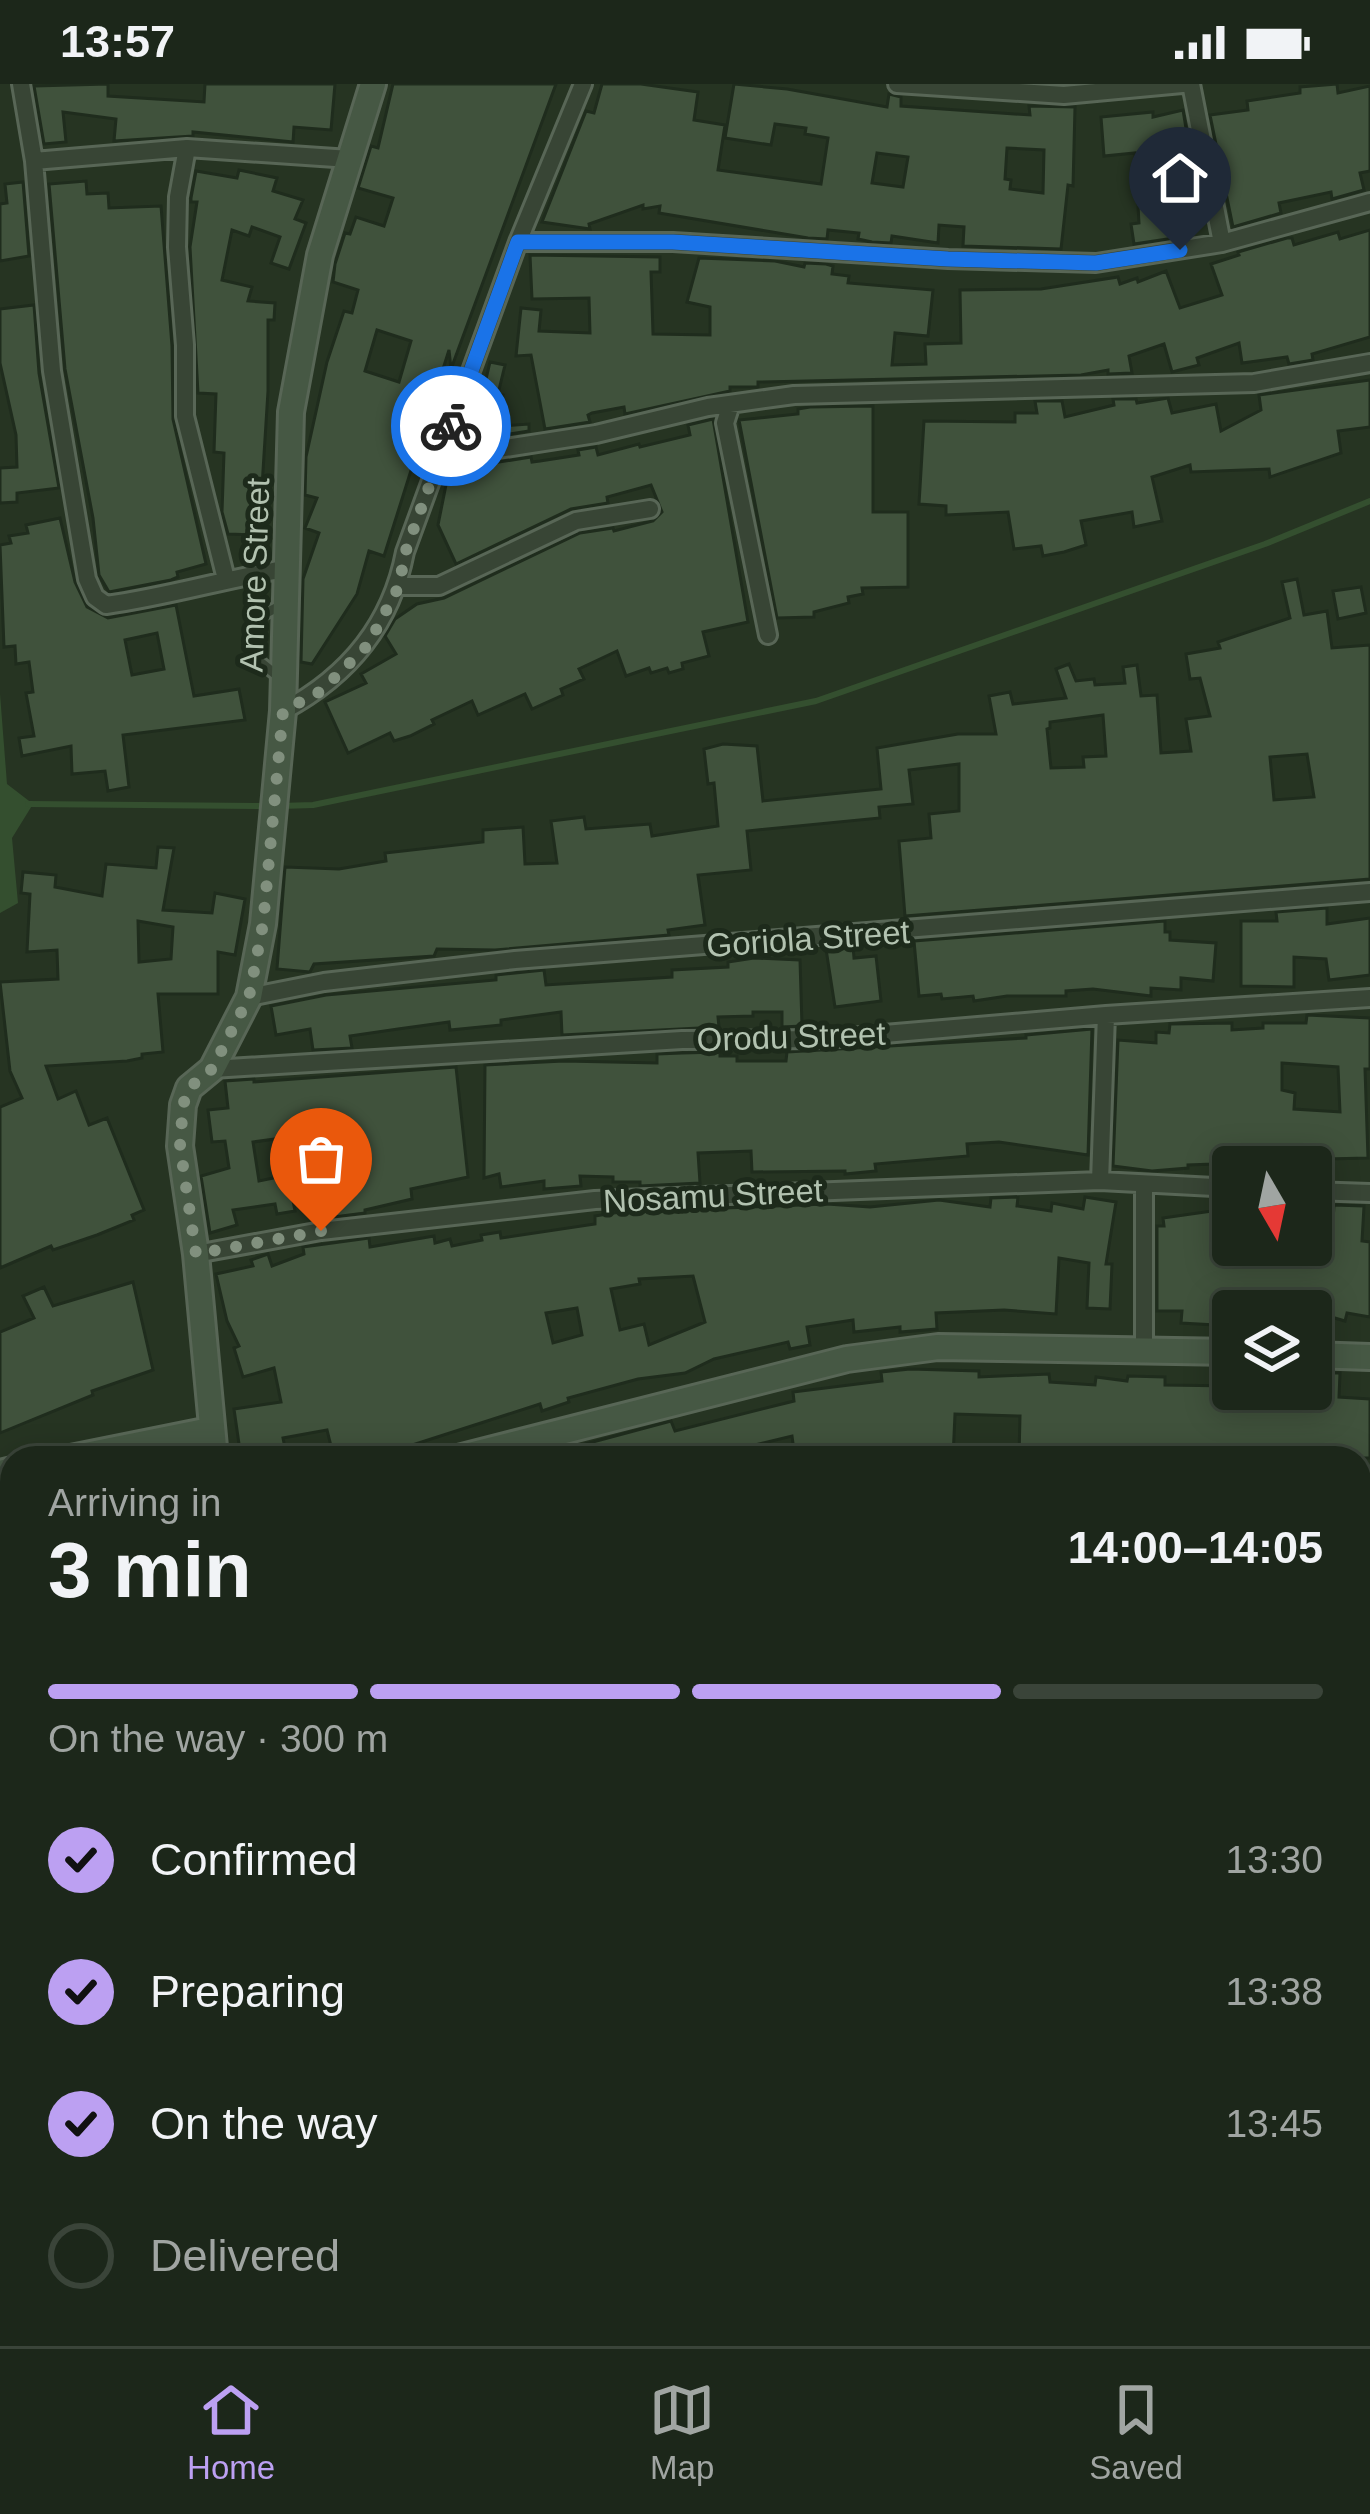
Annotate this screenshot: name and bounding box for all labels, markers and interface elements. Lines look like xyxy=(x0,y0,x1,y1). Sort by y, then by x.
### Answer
text: 13:57 xyxy=(60,16,175,67)
pin xyxy=(1129,127,1231,250)
icon: home xyxy=(1147,145,1213,211)
courier xyxy=(391,366,511,486)
icon: bike xyxy=(418,393,484,459)
street label: Amore Street xyxy=(233,477,276,673)
street label: Goriola Street xyxy=(705,913,911,964)
street label: Orodu Street xyxy=(696,1015,886,1058)
pin xyxy=(270,1108,372,1231)
icon: bag xyxy=(288,1126,354,1192)
north arrow xyxy=(1212,1146,1332,1266)
map controls xyxy=(1212,1146,1332,1410)
street label: Nosamu Street xyxy=(602,1171,824,1220)
button: layers xyxy=(1212,1290,1332,1410)
text: Arriving in xyxy=(48,1481,221,1524)
text: 14:00–14:05 xyxy=(1068,1522,1323,1573)
text: 3 min xyxy=(48,1526,252,1614)
text: On the way · 300 m xyxy=(48,1717,388,1760)
icon: check xyxy=(48,1827,114,1893)
text: Confirmed xyxy=(150,1834,358,1885)
text: 13:30 xyxy=(1225,1838,1323,1881)
icon: check xyxy=(48,1959,114,2025)
text: Preparing xyxy=(150,1966,345,2017)
text: 13:38 xyxy=(1225,1970,1323,2013)
icon: check xyxy=(48,2091,114,2157)
text: On the way xyxy=(150,2098,378,2149)
text: 13:45 xyxy=(1225,2102,1323,2145)
text: Delivered xyxy=(150,2230,340,2281)
tab: Home xyxy=(187,2377,275,2487)
tab: Map xyxy=(649,2377,715,2487)
tab: Saved xyxy=(1089,2377,1183,2487)

